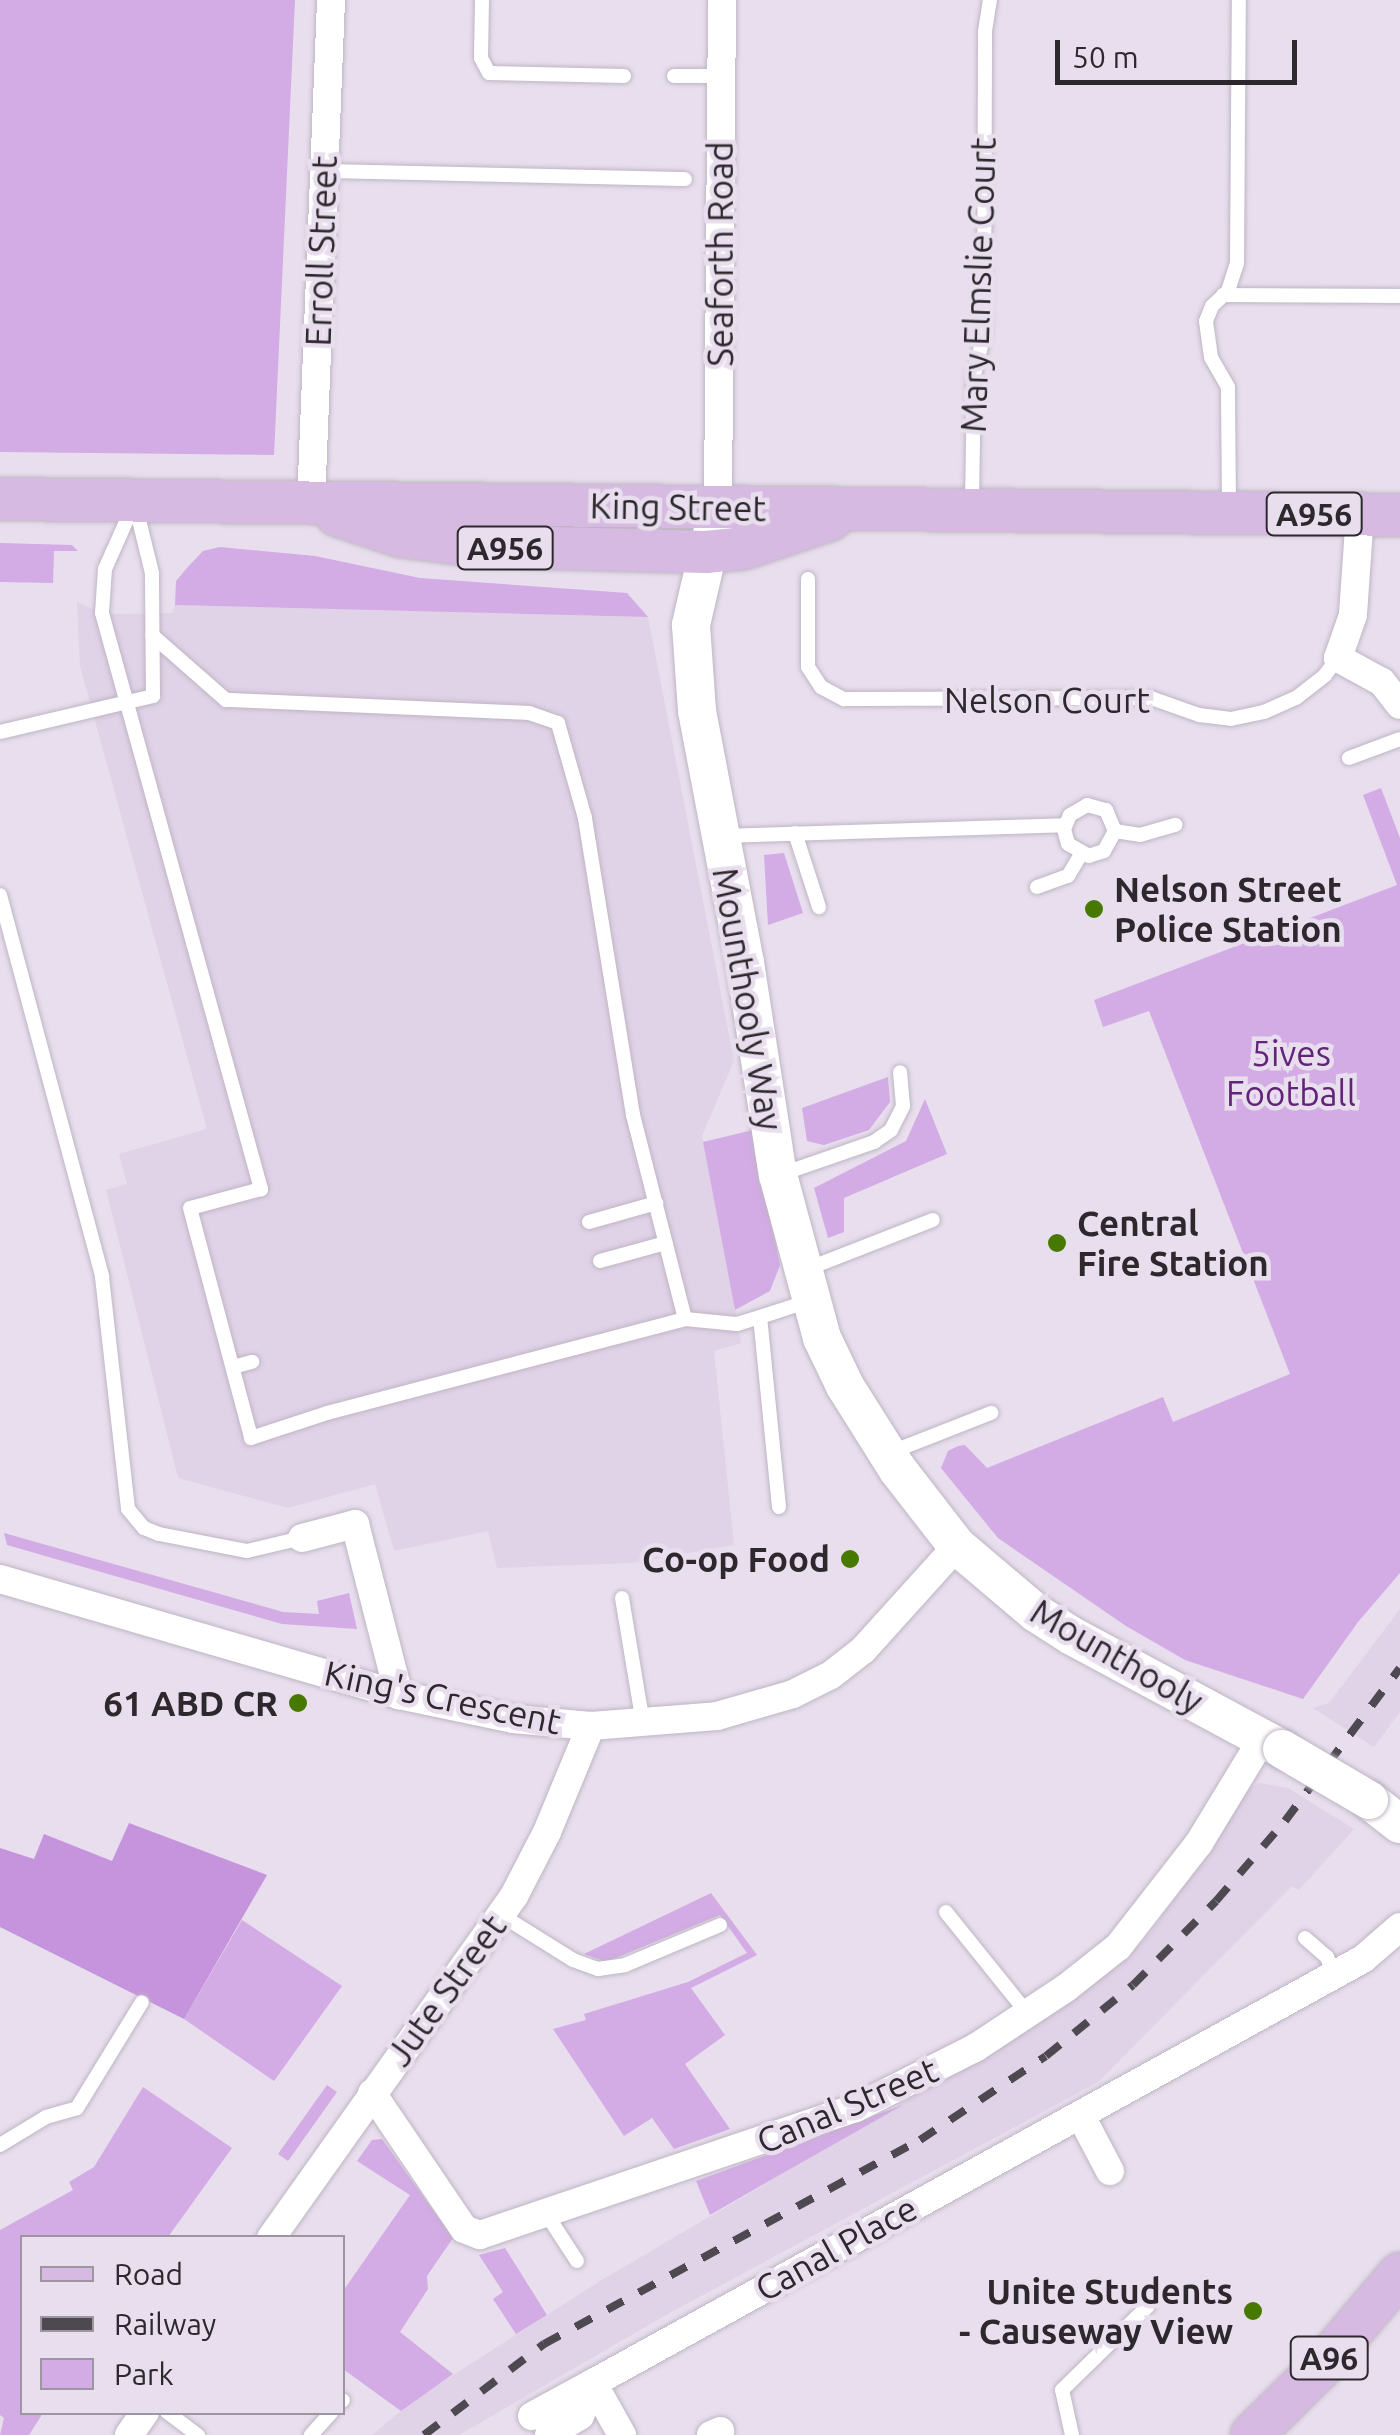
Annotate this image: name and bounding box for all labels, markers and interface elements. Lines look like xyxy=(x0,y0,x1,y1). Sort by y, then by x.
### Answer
scale bar xyxy=(1060,20,1302,82)
text: 50 m xyxy=(1072,40,1139,74)
street label: Mary Elmslie Court xyxy=(952,137,1004,433)
street label: Seaforth Road xyxy=(699,141,741,367)
street label: Erroll Street xyxy=(297,155,345,347)
street label: King Street xyxy=(589,484,767,530)
road number: A956 xyxy=(1264,487,1364,541)
road number: A956 xyxy=(455,521,555,575)
street label: Nelson Court xyxy=(944,679,1150,721)
street label: Mounthooly Way xyxy=(704,864,792,1134)
place label: Nelson Street Police Station xyxy=(1114,868,1342,950)
marker: Nelson Street Police Station xyxy=(1083,898,1105,920)
park label: 5ives Football xyxy=(1226,1032,1356,1114)
place label: Central Fire Station xyxy=(1077,1202,1269,1284)
marker: Central Fire Station xyxy=(1046,1232,1068,1254)
place label: Co-op Food xyxy=(642,1538,830,1580)
marker: Co-op Food xyxy=(839,1548,861,1570)
street label: Mounthooly xyxy=(1024,1590,1210,1722)
street label: King's Crescent xyxy=(321,1651,565,1743)
place label: 61 ABD CR xyxy=(103,1682,278,1724)
marker: 61 ABD CR xyxy=(287,1692,309,1714)
street label: Jute Street xyxy=(377,1906,515,2074)
street label: Canal Street xyxy=(750,2048,944,2162)
street label: Canal Place xyxy=(748,2186,924,2310)
legend xyxy=(20,2235,345,2415)
text: Road xyxy=(114,2257,183,2291)
place label: Unite Students - Causeway View xyxy=(959,2270,1233,2352)
marker: Unite Students - Causeway View xyxy=(1242,2300,1264,2322)
text: Railway xyxy=(114,2307,216,2341)
road number: A96 xyxy=(1289,2331,1369,2385)
text: Park xyxy=(114,2357,174,2391)

